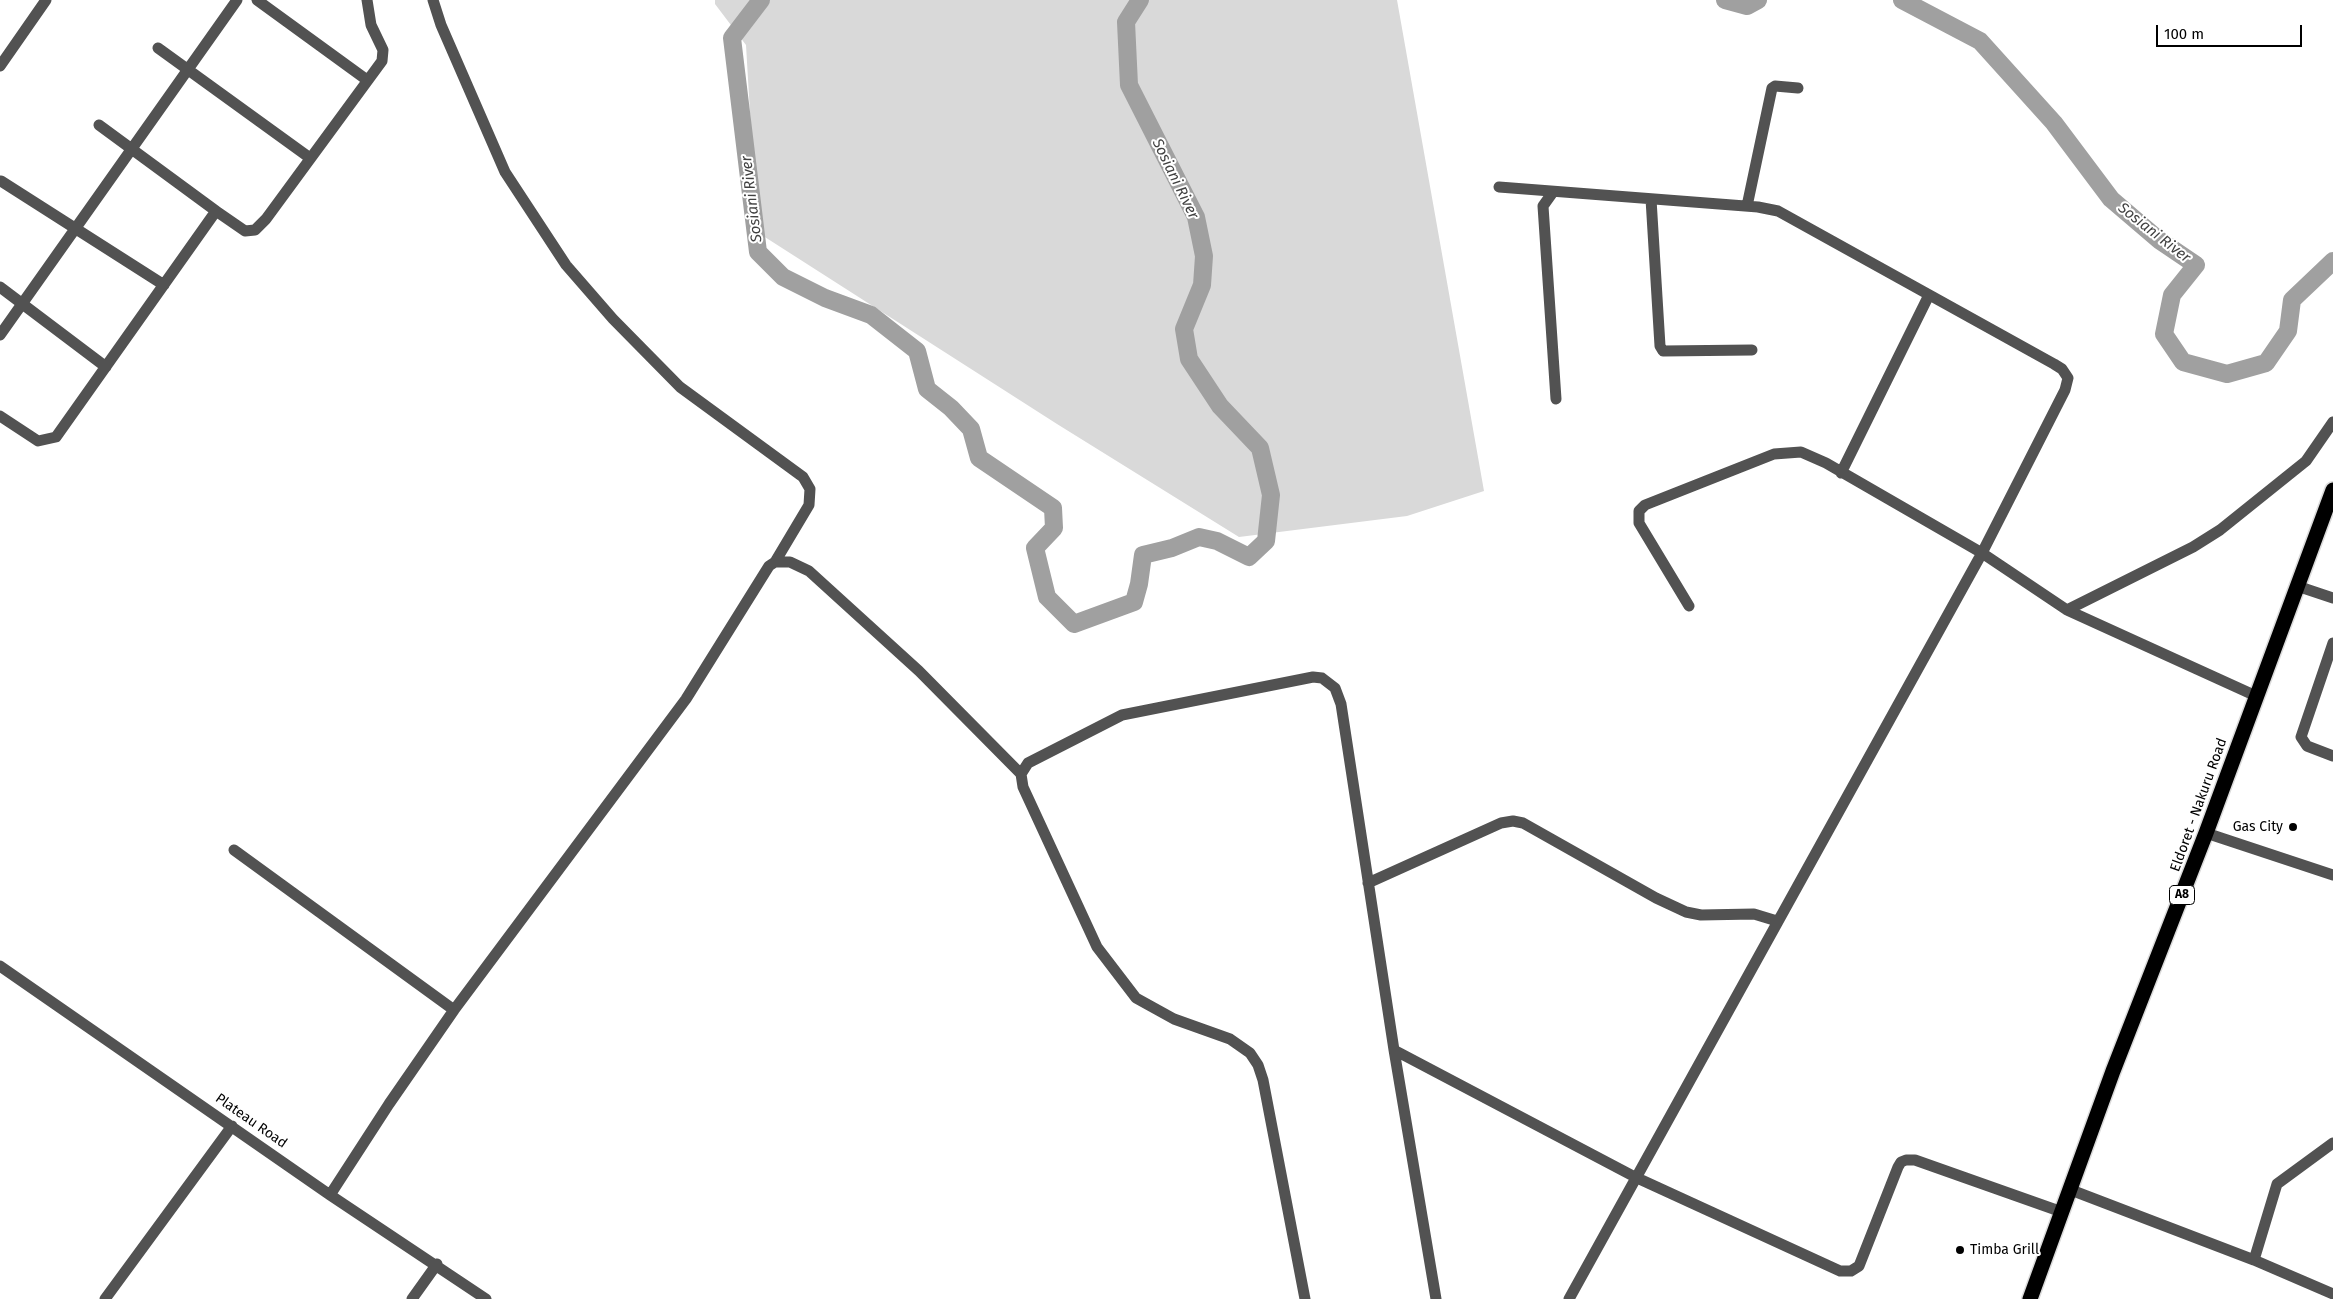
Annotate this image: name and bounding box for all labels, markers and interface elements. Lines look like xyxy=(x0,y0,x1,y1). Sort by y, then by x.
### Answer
scale bar xyxy=(2158,15,2304,47)
text: 100 m xyxy=(2164,25,2204,43)
water label: Sosiani River xyxy=(1148,136,1202,222)
water label: Sosiani River xyxy=(738,155,766,243)
water label: Sosiani River xyxy=(2114,199,2194,267)
street label: Eldoret - Nakuru Road xyxy=(2167,736,2231,874)
place label: Gas City xyxy=(2233,819,2283,835)
marker: Gas City xyxy=(2287,821,2299,833)
road number: A8 xyxy=(2170,886,2194,904)
street label: Plateau Road xyxy=(212,1090,290,1152)
place label: Timba Grill xyxy=(1970,1242,2039,1258)
marker: Timba Grill xyxy=(1954,1244,1966,1256)

